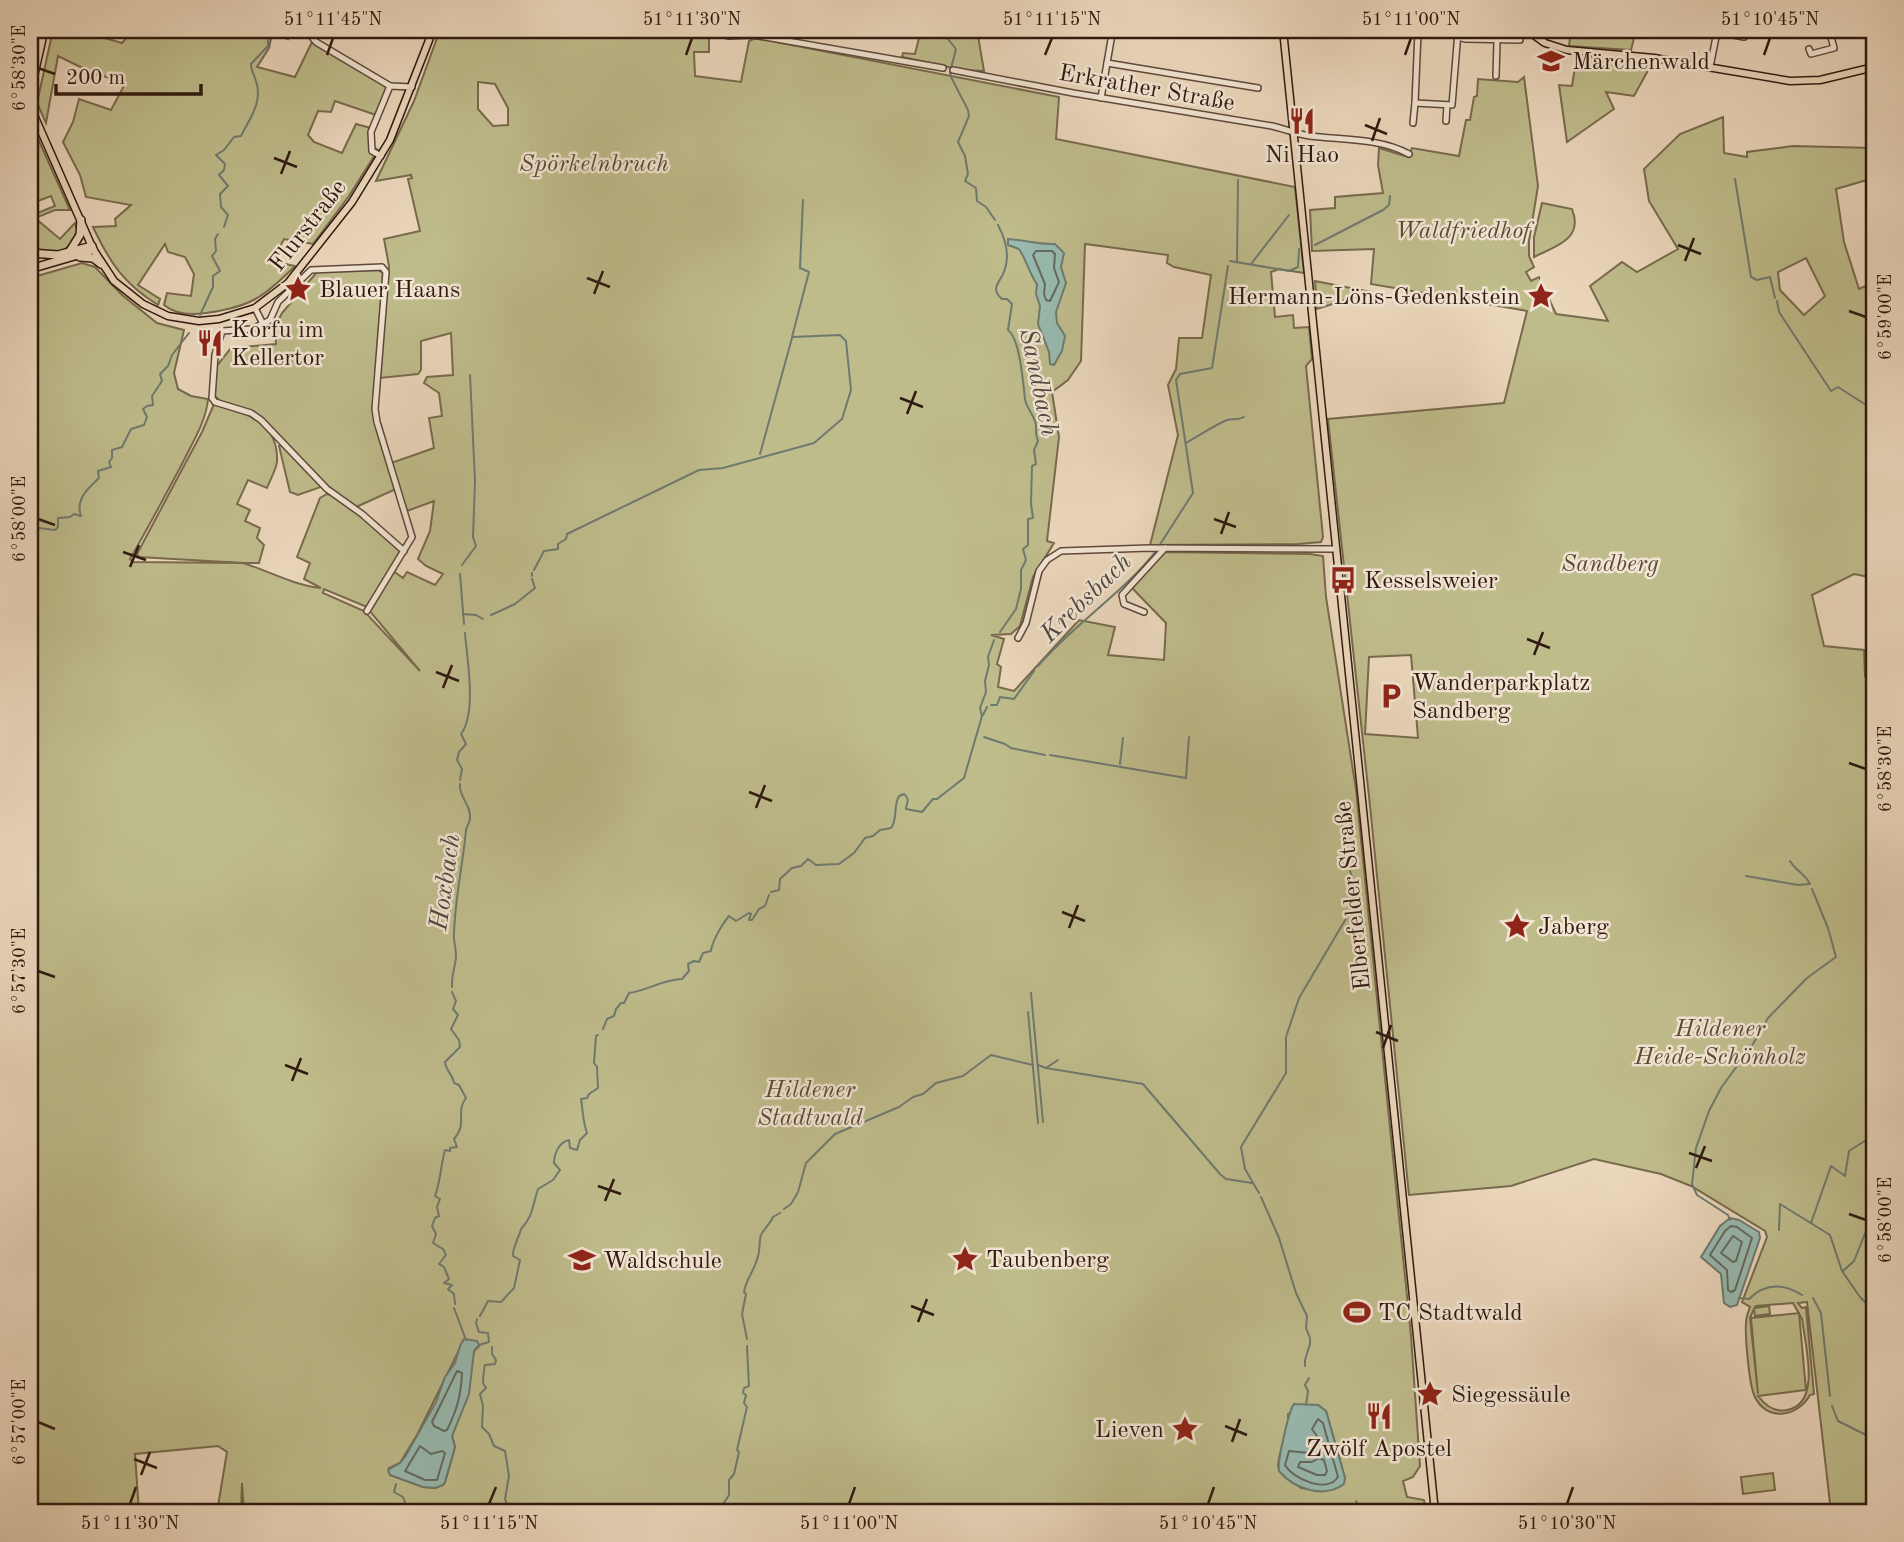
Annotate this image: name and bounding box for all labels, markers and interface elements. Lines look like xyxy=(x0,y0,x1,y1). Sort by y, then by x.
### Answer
text: 51°11'45"N xyxy=(284,11,382,29)
text: 51°11'30"N xyxy=(643,11,741,29)
text: 51°11'15"N xyxy=(1003,11,1101,29)
text: 51°11'00"N xyxy=(1362,11,1460,29)
text: 51°10'45"N xyxy=(1721,11,1819,29)
text: 6°58'30"E xyxy=(11,25,29,111)
school or university icon: Märchenwald xyxy=(1536,46,1566,76)
place label: Märchenwald xyxy=(1572,51,1710,75)
scale bar xyxy=(56,52,201,96)
street label: Erkrather Straße xyxy=(1057,62,1237,116)
text: 200 m xyxy=(66,68,125,89)
restaurant icon: Ni Hao xyxy=(1287,106,1317,136)
place label: Ni Hao xyxy=(1265,144,1339,168)
park label: Spörkelnbruch xyxy=(519,153,669,177)
street label: Flurstraße xyxy=(265,176,352,277)
park label: Waldfriedhof xyxy=(1395,220,1535,244)
place icon: Blauer Haans xyxy=(283,274,313,304)
text: 6°59'00"E xyxy=(1877,274,1895,360)
place label: Blauer Haans xyxy=(319,279,460,303)
place icon: Hermann-Löns-Gedenkstein xyxy=(1526,281,1556,311)
place label: Hermann-Löns-Gedenkstein xyxy=(1228,286,1520,310)
place label: Korfu im Kellertor xyxy=(231,319,324,371)
water label: Sandbach xyxy=(1014,326,1062,439)
restaurant icon: Korfu im Kellertor xyxy=(195,328,225,358)
text: 6°58'00"E xyxy=(11,476,29,562)
water label: Krebsbach xyxy=(1035,549,1137,649)
park label: Sandberg xyxy=(1561,553,1659,577)
bus stop icon: Kesselsweier xyxy=(1328,565,1358,595)
place label: Kesselsweier xyxy=(1364,570,1498,594)
place label: Wanderparkplatz Sandberg xyxy=(1412,672,1590,724)
parking icon: Wanderparkplatz Sandberg xyxy=(1376,681,1406,711)
text: 6°58'30"E xyxy=(1877,726,1895,812)
street label: Elberfelder Straße xyxy=(1332,800,1376,992)
water label: Hoxbach xyxy=(426,832,466,933)
place icon: Jaberg xyxy=(1502,911,1532,941)
place label: Jaberg xyxy=(1538,916,1609,940)
text: 6°57'30"E xyxy=(11,928,29,1014)
park label: Hildener Heide-Schönholz xyxy=(1633,1018,1806,1070)
park label: Hildener Stadtwald xyxy=(757,1079,863,1131)
text: 6°58'00"E xyxy=(1877,1177,1895,1263)
place icon: Taubenberg xyxy=(950,1244,980,1274)
school or university icon: Waldschule xyxy=(567,1245,597,1275)
place label: Taubenberg xyxy=(986,1249,1109,1273)
place label: Waldschule xyxy=(603,1250,722,1274)
sports icon: TC Stadtwald xyxy=(1342,1297,1372,1327)
place label: TC Stadtwald xyxy=(1378,1302,1523,1326)
text: 6°57'00"E xyxy=(11,1379,29,1465)
place icon: Siegessäule xyxy=(1415,1379,1445,1409)
place label: Siegessäule xyxy=(1451,1384,1570,1408)
restaurant icon: Zwölf Apostel xyxy=(1364,1401,1394,1431)
place icon: Lieven xyxy=(1170,1414,1200,1444)
place label: Lieven xyxy=(1095,1419,1164,1443)
place label: Zwölf Apostel xyxy=(1306,1438,1452,1462)
text: 51°11'30"N xyxy=(81,1515,179,1533)
text: 51°11'15"N xyxy=(440,1515,538,1533)
text: 51°11'00"N xyxy=(800,1515,898,1533)
text: 51°10'45"N xyxy=(1159,1515,1257,1533)
text: 51°10'30"N xyxy=(1518,1515,1616,1533)

